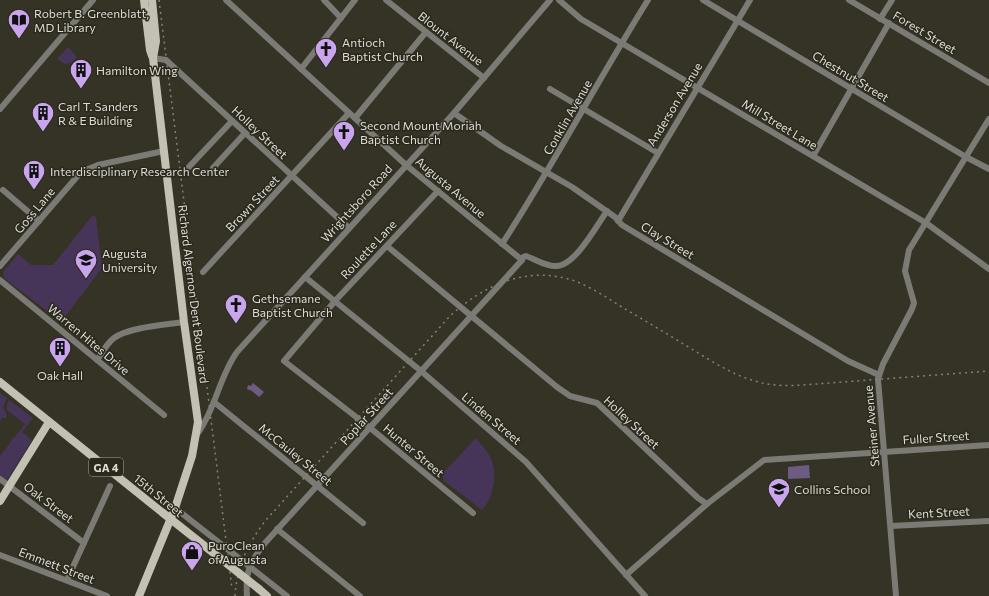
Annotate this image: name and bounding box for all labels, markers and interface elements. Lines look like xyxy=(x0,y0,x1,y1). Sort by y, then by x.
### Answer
place label: Robert B. Greenblatt, MD Library xyxy=(34,6,149,34)
library icon: Robert B. Greenblatt, MD Library xyxy=(6,7,32,40)
street label: Blount Avenue xyxy=(416,8,486,68)
street label: Forest Street xyxy=(891,8,959,56)
place label: Antioch Baptist Church xyxy=(342,35,423,63)
church icon: Antioch Baptist Church xyxy=(313,36,339,69)
street label: Chestnut Street xyxy=(810,48,892,104)
building icon: Hamilton Wing xyxy=(68,57,94,90)
street label: Anderson Avenue xyxy=(644,60,704,148)
place label: Hamilton Wing xyxy=(96,63,178,77)
street label: Conklin Avenue xyxy=(540,77,594,157)
street label: Mill Street Lane xyxy=(740,96,820,152)
place label: Carl T. Sanders R & E Building xyxy=(58,99,138,127)
building icon: Carl T. Sanders R & E Building xyxy=(30,100,56,133)
street label: Holley Street xyxy=(229,103,291,161)
place label: Second Mount Moriah Baptist Church xyxy=(360,118,482,146)
church icon: Second Mount Moriah Baptist Church xyxy=(331,119,357,152)
street label: Augusta Avenue xyxy=(413,154,489,220)
building icon: Interdisciplinary Research Center xyxy=(21,158,47,191)
street label: Wrightsboro Road xyxy=(317,161,395,245)
place label: Interdisciplinary Research Center xyxy=(50,164,229,178)
street label: Brown Street xyxy=(222,172,282,234)
street label: Goss Lane xyxy=(11,184,57,236)
street label: Richard Algernon Dent Boulevard xyxy=(176,204,212,384)
street label: Roulette Lane xyxy=(337,217,399,281)
street label: Clay Street xyxy=(639,219,697,261)
place label: Augusta University xyxy=(102,246,157,274)
school or university icon: Augusta University xyxy=(73,247,99,280)
place label: Gethsemane Baptist Church xyxy=(252,291,333,319)
church icon: Gethsemane Baptist Church xyxy=(223,292,249,325)
street label: Warren Hites Drive xyxy=(45,301,133,377)
building icon: Oak Hall xyxy=(47,335,73,368)
place label: Oak Hall xyxy=(37,368,83,382)
street label: Poplar Street xyxy=(337,385,395,447)
street label: Steiner Avenue xyxy=(860,385,882,467)
street label: Linden Street xyxy=(459,389,525,447)
street label: Holley Street xyxy=(601,393,663,451)
street label: McCauley Street xyxy=(257,420,336,488)
street label: Hunter Street xyxy=(381,421,447,479)
street label: Fuller Street xyxy=(902,428,970,446)
road number: GA 4 xyxy=(89,458,123,476)
street label: 15th Street xyxy=(131,471,187,519)
school or university icon: Collins School xyxy=(766,476,792,509)
street label: Oak Street xyxy=(21,479,77,525)
place label: Collins School xyxy=(794,482,870,496)
street label: Kent Street xyxy=(908,503,970,521)
place label: PuroClean of Augusta xyxy=(208,538,267,566)
shop icon: PuroClean of Augusta xyxy=(179,539,205,572)
street label: Emmett Street xyxy=(17,544,97,586)

